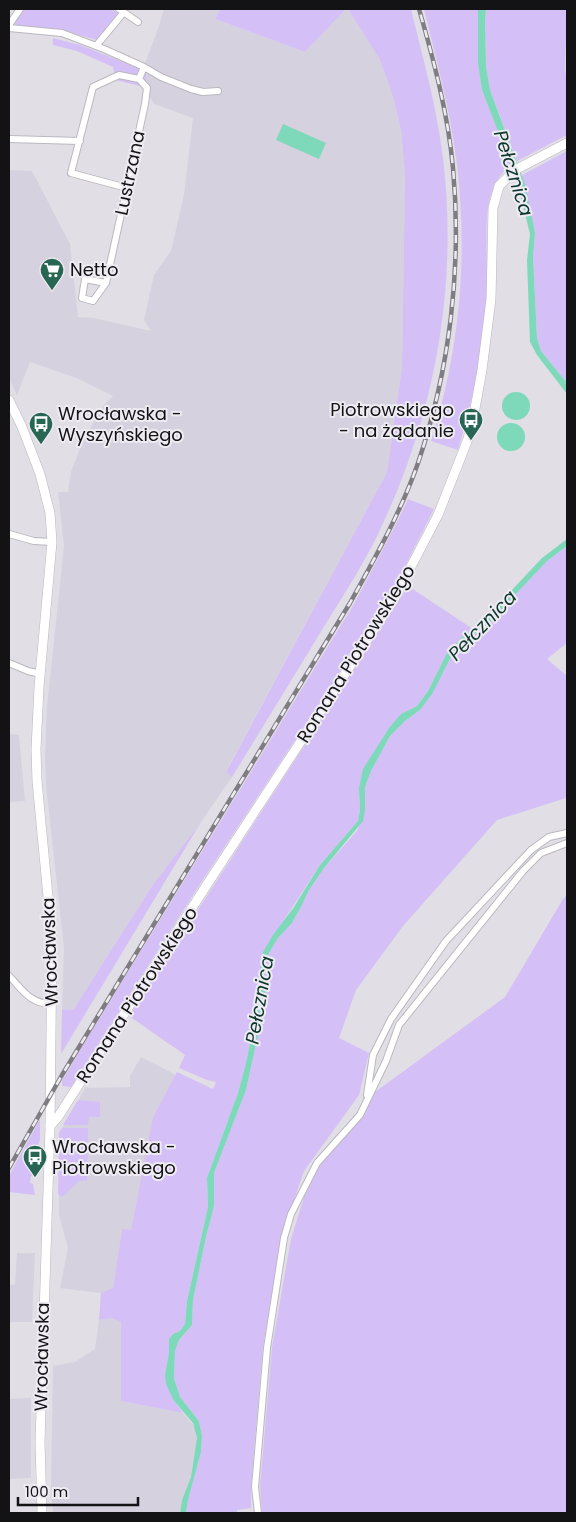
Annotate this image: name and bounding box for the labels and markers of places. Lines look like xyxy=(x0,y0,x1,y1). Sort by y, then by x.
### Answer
supermarket icon: Netto xyxy=(39,257,65,291)
place label: Netto xyxy=(70,257,118,282)
place label: Piotrowskiego - na żądanie xyxy=(330,397,454,443)
place label: Wrocławska - Wyszyńskiego xyxy=(58,401,183,447)
bus stop icon: Piotrowskiego - na żądanie xyxy=(458,407,484,441)
bus stop icon: Wrocławska - Wyszyńskiego xyxy=(28,411,54,445)
place label: Wrocławska - Piotrowskiego xyxy=(52,1134,176,1180)
bus stop icon: Wrocławska - Piotrowskiego xyxy=(22,1144,48,1178)

